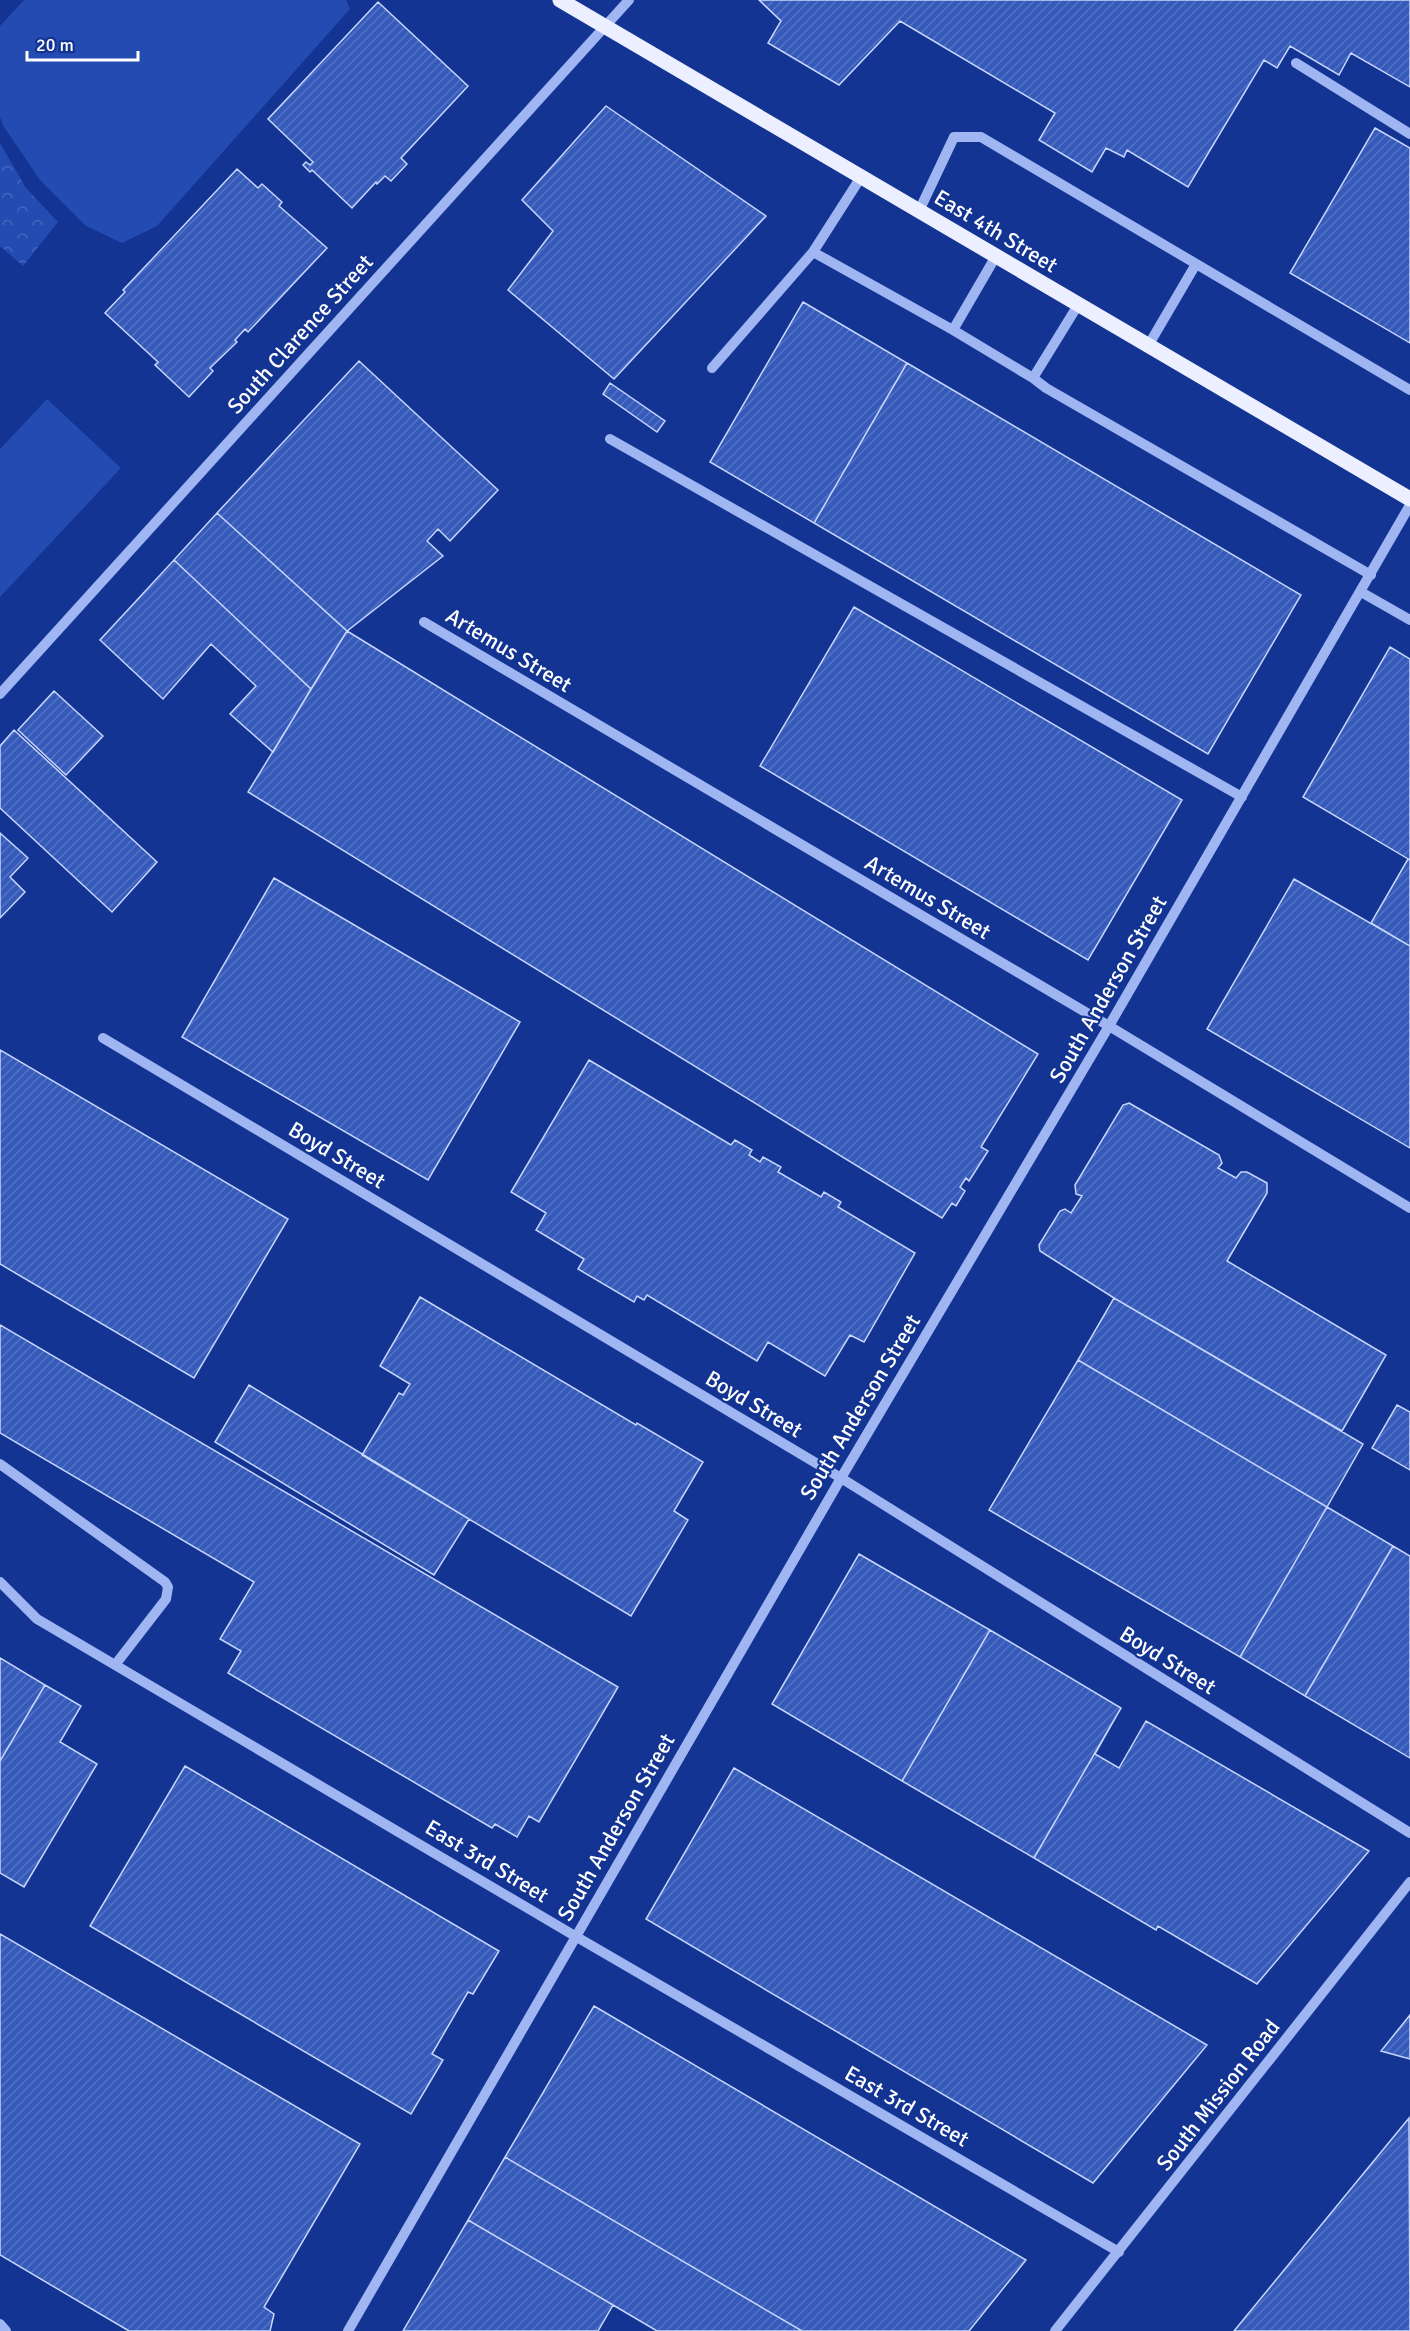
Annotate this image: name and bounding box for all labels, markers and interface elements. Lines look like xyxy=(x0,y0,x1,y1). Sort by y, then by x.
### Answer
scale bar xyxy=(27,24,138,62)
text: 20 m xyxy=(36,34,74,56)
street label: East 4th Street xyxy=(929,184,1063,279)
street label: South Clarence Street xyxy=(221,248,379,419)
street label: Artemus Street xyxy=(441,602,577,698)
street label: Artemus Street xyxy=(860,849,996,945)
street label: South Anderson Street xyxy=(1043,890,1173,1087)
street label: Boyd Street xyxy=(284,1116,391,1195)
street label: South Anderson Street xyxy=(794,1309,926,1505)
street label: Boyd Street xyxy=(701,1365,808,1444)
street label: Boyd Street xyxy=(1115,1620,1221,1700)
street label: South Anderson Street xyxy=(551,1728,681,1925)
street label: East 3rd Street xyxy=(420,1814,554,1909)
street label: South Mission Road xyxy=(1151,2014,1285,2176)
street label: East 3rd Street xyxy=(840,2060,974,2153)

